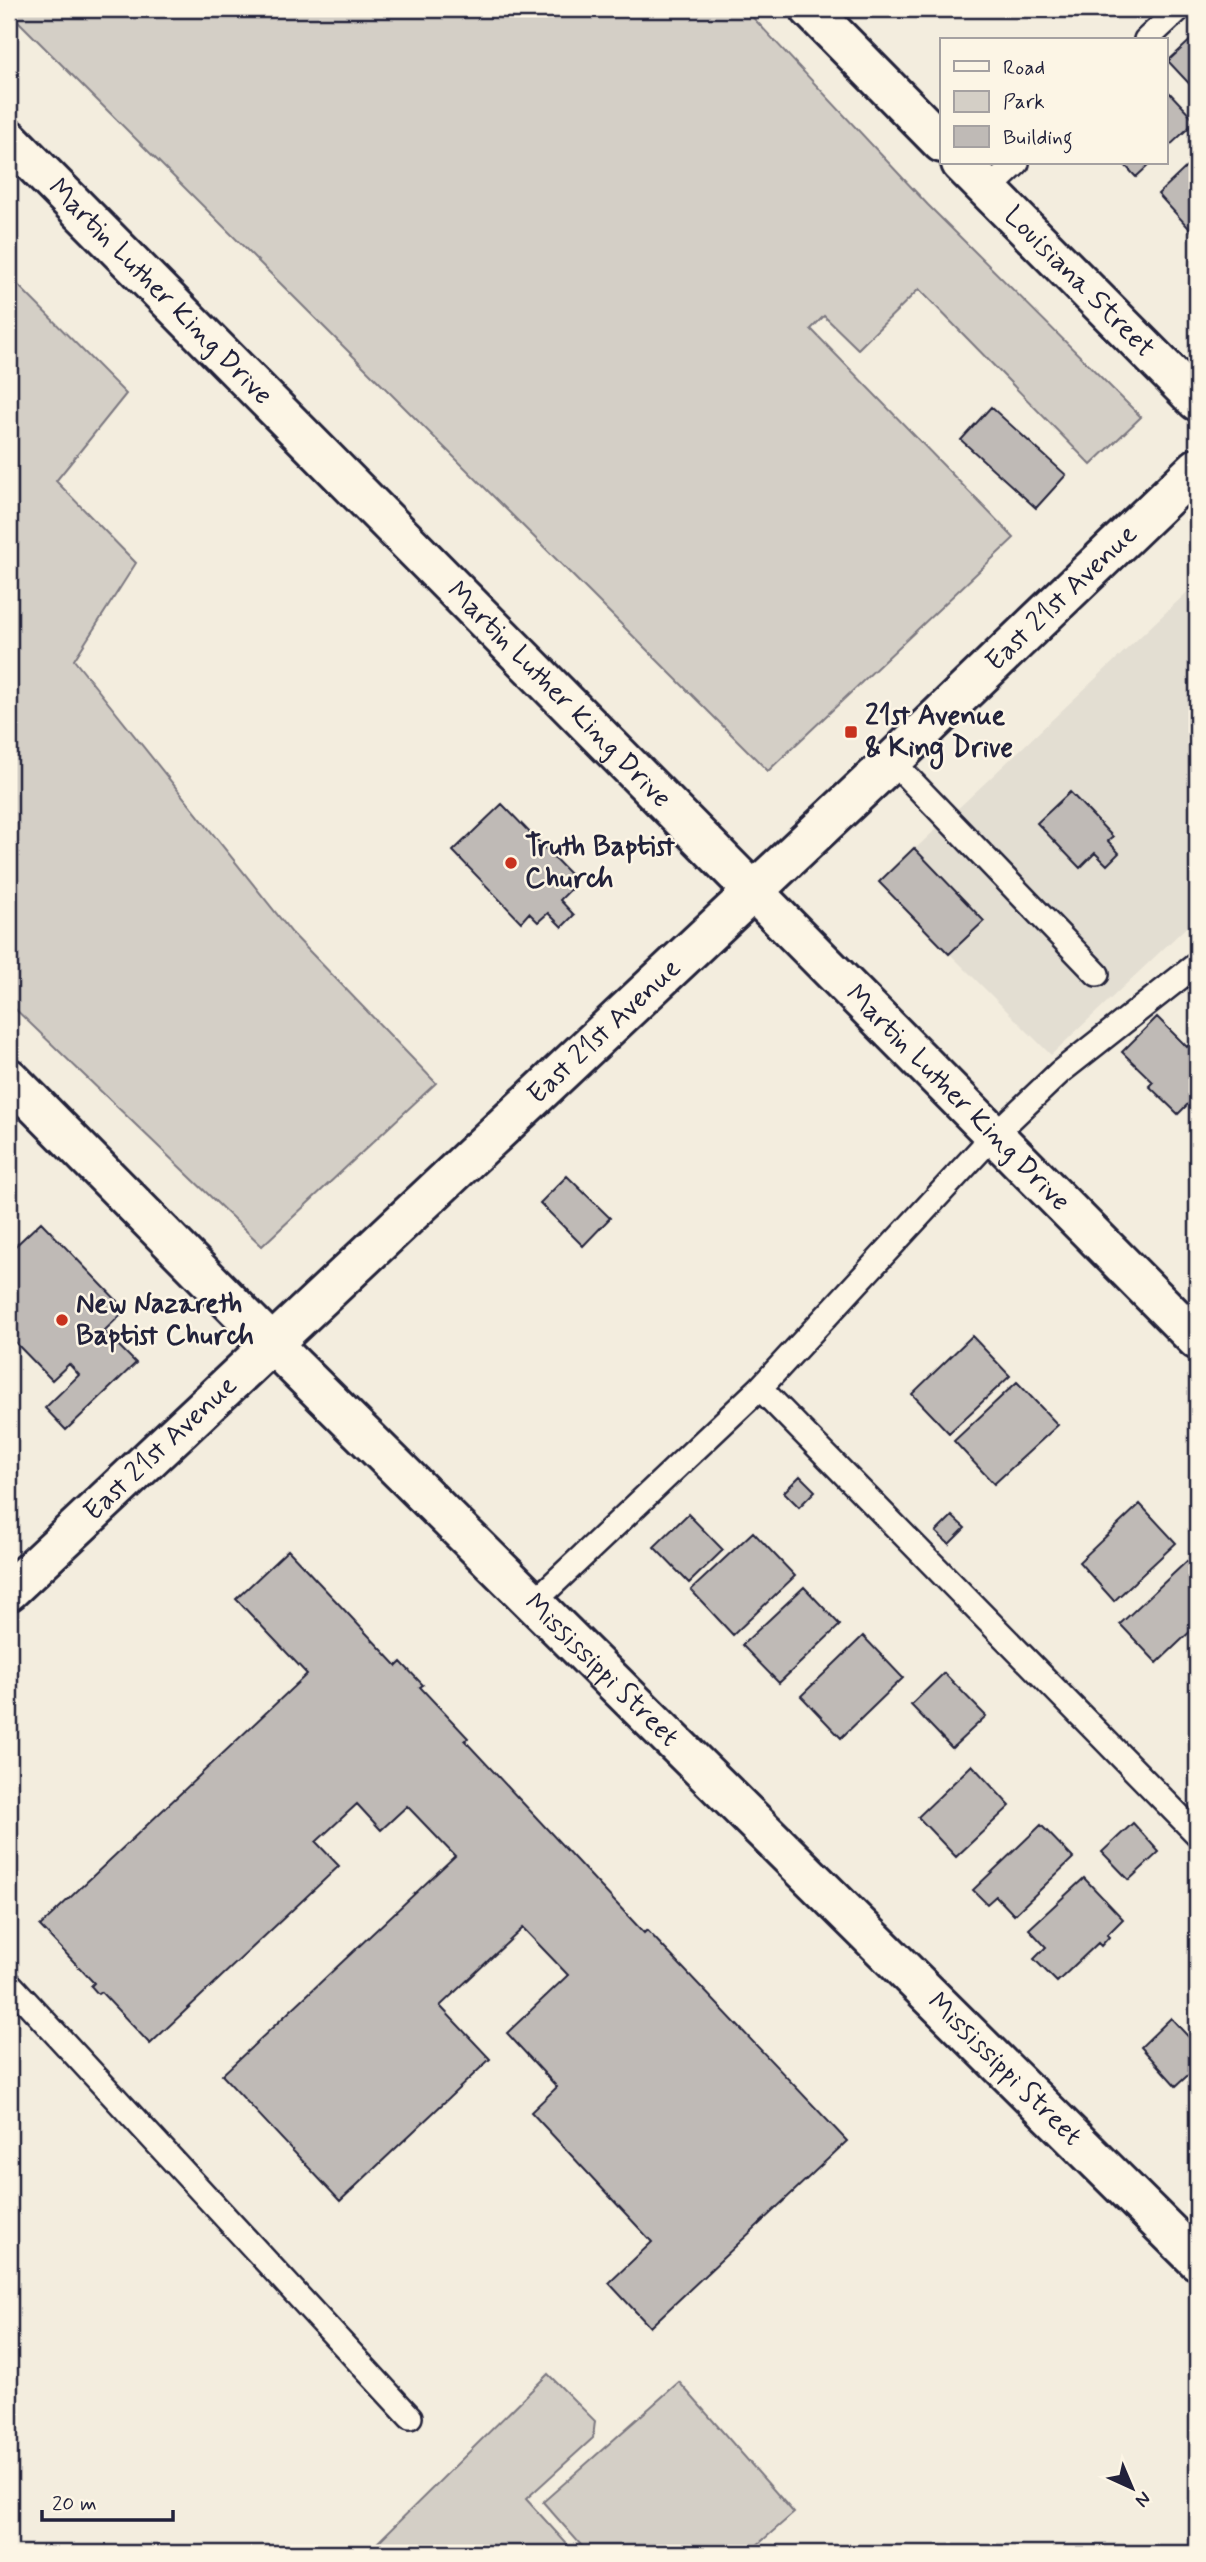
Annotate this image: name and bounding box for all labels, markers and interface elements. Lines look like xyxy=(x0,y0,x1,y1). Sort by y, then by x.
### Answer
legend xyxy=(940,38,1168,164)
text: Road xyxy=(1003,54,1045,82)
text: Park xyxy=(1003,88,1045,116)
text: Building xyxy=(1003,124,1073,154)
street label: Martin Luther King Drive xyxy=(40,170,281,413)
street label: Louisiana Street xyxy=(996,198,1163,366)
street label: East 21st Avenue xyxy=(978,516,1146,680)
street label: Martin Luther King Drive xyxy=(438,573,679,816)
place label: 21st Avenue & King Drive xyxy=(865,698,1013,770)
marker: 21st Avenue & King Drive xyxy=(843,724,859,740)
place label: Truth Baptist Church xyxy=(525,829,675,898)
marker: Truth Baptist Church xyxy=(503,855,519,871)
street label: East 21st Avenue xyxy=(520,950,689,1113)
street label: Martin Luther King Drive xyxy=(837,977,1078,1220)
place label: New Nazareth Baptist Church xyxy=(76,1286,254,1355)
marker: New Nazareth Baptist Church xyxy=(54,1312,70,1328)
street label: East 21st Avenue xyxy=(76,1367,245,1530)
street label: Mississippi Street xyxy=(516,1586,687,1755)
street label: Mississippi Street xyxy=(919,1985,1090,2154)
north arrow xyxy=(1098,2454,1168,2524)
scale bar xyxy=(42,2478,173,2522)
text: N xyxy=(1130,2486,1156,2513)
text: 20 m xyxy=(52,2490,97,2518)

